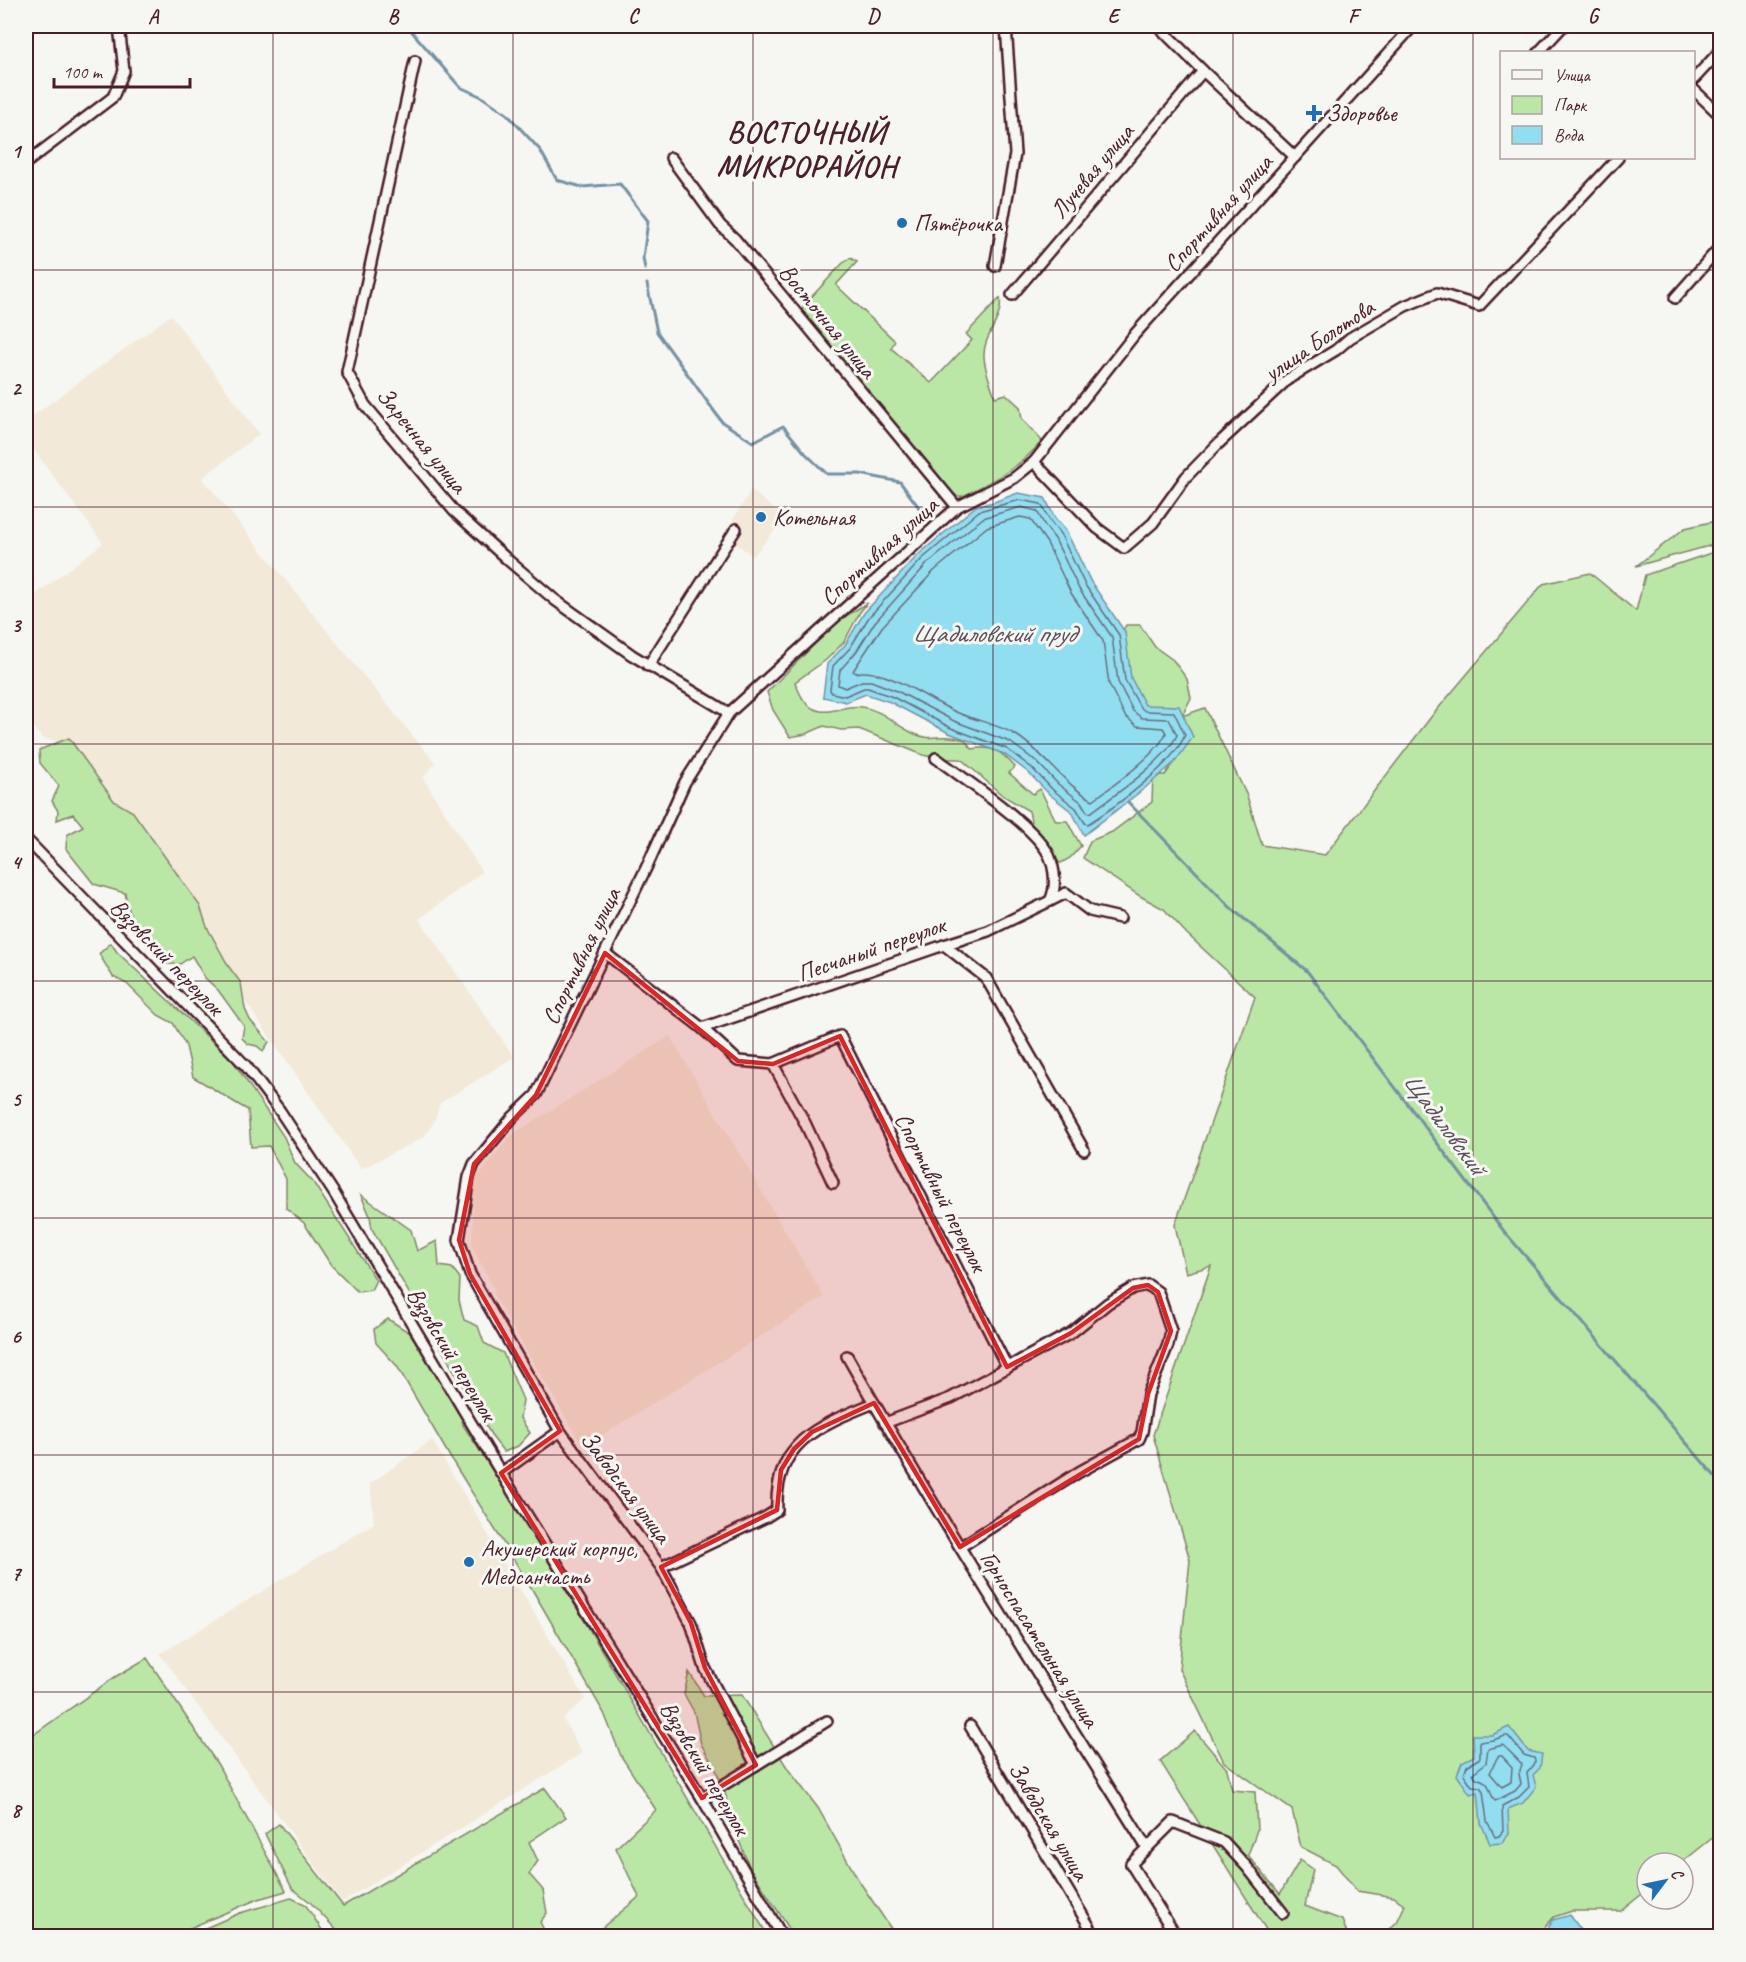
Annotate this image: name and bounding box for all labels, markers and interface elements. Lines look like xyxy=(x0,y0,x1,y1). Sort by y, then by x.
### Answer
text: A xyxy=(148,4,160,29)
text: B xyxy=(388,4,400,29)
text: C xyxy=(628,4,640,29)
text: D xyxy=(867,4,881,29)
text: E xyxy=(1108,4,1122,29)
text: F xyxy=(1348,4,1362,29)
text: G xyxy=(1588,4,1601,29)
scale bar xyxy=(54,51,190,89)
legend xyxy=(1500,51,1695,159)
text: 100 m xyxy=(63,61,104,83)
text: Улица xyxy=(1554,64,1591,86)
text: Парк xyxy=(1554,94,1588,116)
place label: Здоровье xyxy=(1326,98,1399,128)
marker: Здоровье xyxy=(1307,106,1321,120)
district label: ВОСТОЧНЫЙ МИКРОРАЙОН xyxy=(717,113,902,185)
street label: Лучевая улица xyxy=(1044,116,1141,225)
text: Вода xyxy=(1554,124,1585,146)
text: 1 xyxy=(12,139,23,164)
street label: Спортивная улица xyxy=(1157,147,1280,278)
place label: Пятёрочка xyxy=(914,208,1003,238)
marker: Пятёрочка xyxy=(895,216,909,230)
street label: Восточная улица xyxy=(773,258,884,386)
street label: улица Болотова xyxy=(1257,291,1381,389)
text: 2 xyxy=(12,376,23,401)
street label: Заречная улица xyxy=(370,381,475,500)
street label: Спортивная улица xyxy=(814,489,945,612)
place label: Котельная xyxy=(773,502,856,532)
marker: Котельная xyxy=(754,510,768,524)
text: 3 xyxy=(12,613,23,638)
water label: Щадиловский пруд xyxy=(913,617,1081,650)
text: 4 xyxy=(12,850,24,875)
street label: Спортивная улица xyxy=(535,881,628,1029)
street label: Вязовский переулок xyxy=(103,892,232,1024)
street label: Песчаный переулок xyxy=(793,909,951,988)
water label: Щадиловский xyxy=(1396,1067,1497,1185)
text: 5 xyxy=(12,1087,23,1112)
street label: Спортивный переулок xyxy=(888,1108,995,1278)
street label: Вязовский переулок xyxy=(399,1282,505,1429)
text: 6 xyxy=(11,1324,22,1349)
street label: Заводская улица xyxy=(574,1425,679,1550)
place label: Акушерский корпус, Медсанчасть xyxy=(481,1533,638,1591)
street label: Горноспасательная улица xyxy=(974,1545,1107,1734)
marker: Акушерский корпус, Медсанчасть xyxy=(462,1555,476,1569)
text: 7 xyxy=(12,1561,23,1586)
street label: Вязовский переулок xyxy=(652,1696,758,1843)
street label: Заводская улица xyxy=(1002,1756,1097,1887)
text: 8 xyxy=(12,1798,24,1823)
north arrow xyxy=(1635,1851,1695,1911)
text: С xyxy=(1666,1865,1689,1884)

